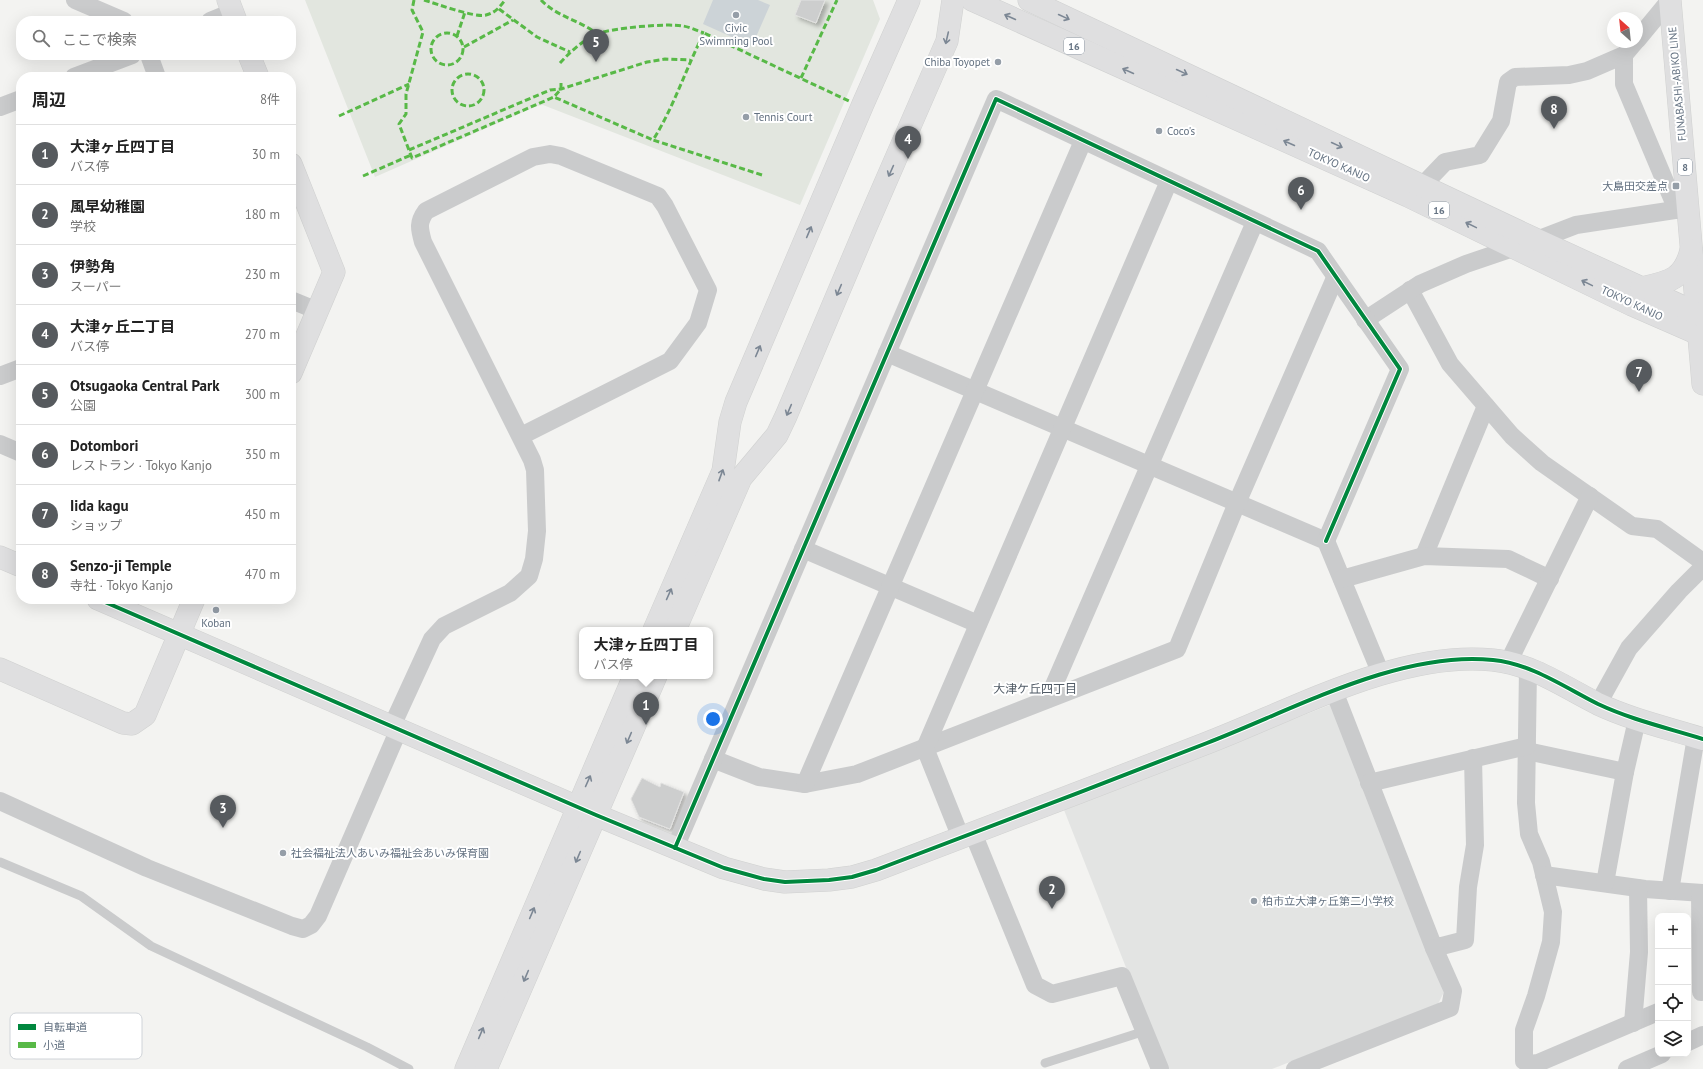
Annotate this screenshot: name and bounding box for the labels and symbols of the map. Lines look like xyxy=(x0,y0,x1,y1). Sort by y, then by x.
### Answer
marker: Civic Swimming Pool xyxy=(731,10,741,20)
north arrow xyxy=(1607,12,1643,48)
one-way arrow xyxy=(1004,13,1016,20)
one-way arrow xyxy=(1058,14,1070,21)
place label: Civic Swimming Pool xyxy=(699,21,773,48)
street label: FUNABASHI-ABIKO LINE xyxy=(1665,26,1689,142)
pin: 5 xyxy=(583,29,609,62)
one-way arrow xyxy=(943,32,951,45)
road number: 16 xyxy=(1064,38,1084,54)
place label: Chiba Toyopet xyxy=(924,55,990,69)
marker: Chiba Toyopet xyxy=(993,57,1003,67)
one-way arrow xyxy=(1122,67,1134,74)
one-way arrow xyxy=(1175,69,1187,76)
pin: 8 xyxy=(1541,96,1567,129)
place label: Tennis Court xyxy=(754,110,813,124)
marker: Tennis Court xyxy=(741,112,751,122)
place label: Coco's xyxy=(1167,124,1196,138)
pin: 4 xyxy=(895,126,921,159)
marker: Coco's xyxy=(1154,126,1164,136)
one-way arrow xyxy=(1283,138,1295,146)
one-way arrow xyxy=(1331,142,1343,149)
street label: TOKYO KANJO xyxy=(1306,145,1372,185)
road number: 8 xyxy=(1678,159,1692,175)
one-way arrow xyxy=(886,164,894,176)
pin: 6 xyxy=(1288,177,1314,210)
place label: 大島田交差点 xyxy=(1602,179,1668,193)
marker: 大島田交差点 xyxy=(1671,181,1681,191)
road number: 16 xyxy=(1429,202,1449,218)
one-way arrow xyxy=(1465,221,1477,228)
one-way arrow xyxy=(806,226,813,238)
one-way arrow xyxy=(1582,278,1594,286)
street label: TOKYO KANJO xyxy=(1599,283,1665,323)
one-way arrow xyxy=(835,284,843,296)
one-way arrow xyxy=(754,346,762,358)
pin: 7 xyxy=(1626,359,1652,392)
one-way arrow xyxy=(785,404,792,416)
one-way arrow xyxy=(717,469,725,481)
one-way arrow xyxy=(666,589,674,601)
marker: Koban xyxy=(211,605,221,615)
place label: Koban xyxy=(201,616,231,630)
district label: 大津ケ丘四丁目 xyxy=(993,681,1077,696)
pin: 1 xyxy=(633,692,659,725)
your location xyxy=(703,709,723,729)
one-way arrow xyxy=(625,731,632,743)
one-way arrow xyxy=(585,775,592,787)
pin: 3 xyxy=(210,795,236,828)
place label: 社会福祉法人あいみ福祉会あいみ保育園 xyxy=(291,846,489,860)
marker: 社会福祉法人あいみ福祉会あいみ保育園 xyxy=(278,848,288,858)
one-way arrow xyxy=(573,850,581,862)
pin: 2 xyxy=(1039,876,1065,909)
place label: 柏市立大津ヶ丘第二小学校 xyxy=(1262,894,1394,908)
marker: 柏市立大津ヶ丘第二小学校 xyxy=(1249,896,1259,906)
one-way arrow xyxy=(529,908,536,920)
one-way arrow xyxy=(522,970,529,982)
legend xyxy=(10,1013,142,1059)
text: 自転車道 xyxy=(43,1020,87,1034)
one-way arrow xyxy=(478,1028,486,1040)
text: 小道 xyxy=(43,1038,65,1052)

